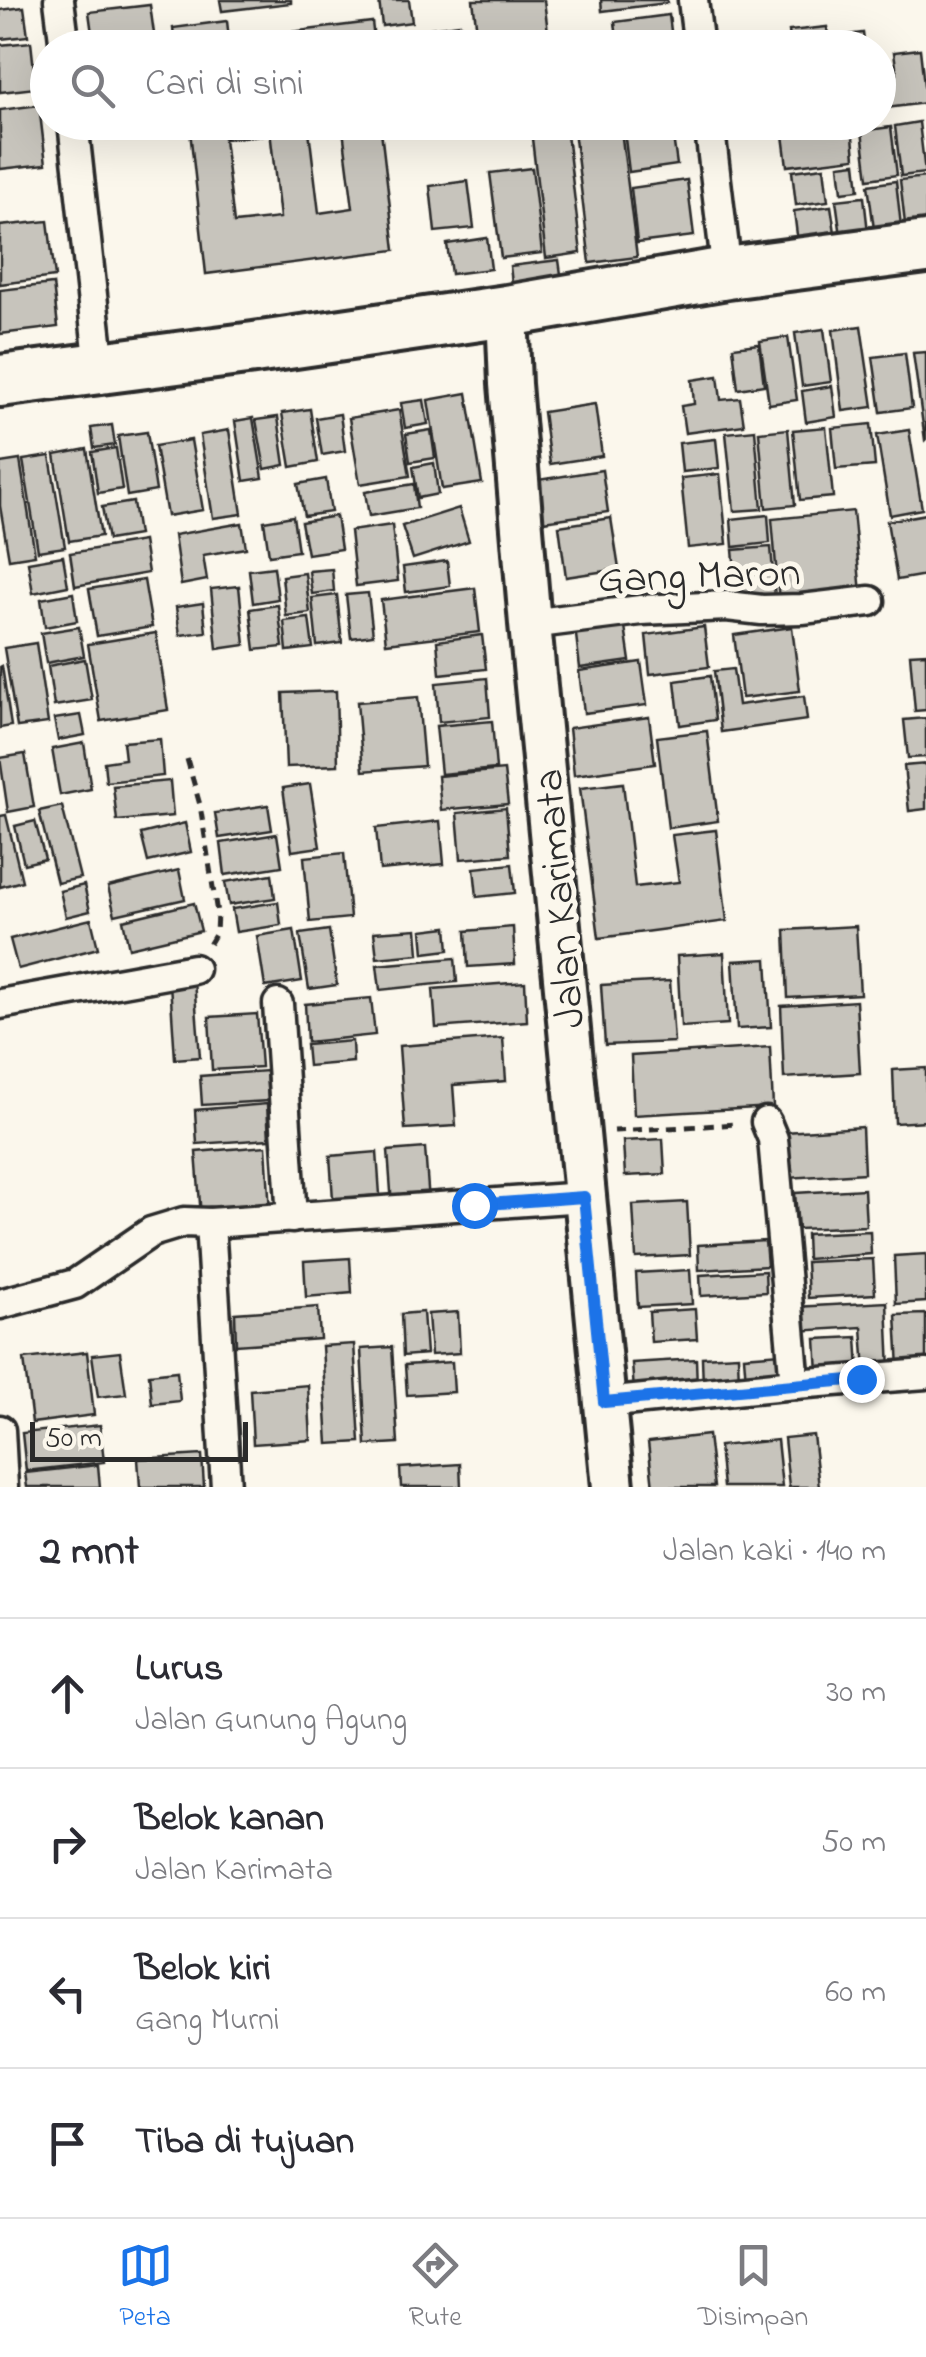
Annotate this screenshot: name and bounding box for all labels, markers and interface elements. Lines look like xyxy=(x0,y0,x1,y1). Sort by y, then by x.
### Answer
search box xyxy=(30,30,896,140)
text: Cari di sini xyxy=(145,57,304,113)
icon: search xyxy=(65,58,120,113)
street label: Gang Maron xyxy=(597,543,802,612)
street label: Jalan Karimata xyxy=(520,767,603,1031)
route start xyxy=(452,1183,498,1229)
route end xyxy=(839,1357,885,1403)
scale bar xyxy=(30,1417,248,1462)
text: 50 m xyxy=(45,1419,102,1460)
text: 2 mnt xyxy=(40,1522,139,1583)
text: Jalan kaki · 140 m xyxy=(663,1529,886,1576)
text: Lurus xyxy=(135,1642,223,1698)
icon: ahead xyxy=(40,1666,95,1721)
text: 30 m xyxy=(826,1670,886,1717)
text: Jalan Gunung Agung xyxy=(135,1698,407,1745)
text: Belok kanan xyxy=(135,1792,324,1848)
icon: right xyxy=(40,1816,95,1871)
text: 50 m xyxy=(821,1820,886,1867)
text: Jalan Karimata xyxy=(135,1848,333,1895)
text: Belok kiri xyxy=(135,1942,271,1998)
icon: left xyxy=(40,1966,95,2021)
text: 60 m xyxy=(825,1970,886,2017)
text: Gang Murni xyxy=(135,1998,280,2045)
text: Tiba di tujuan xyxy=(135,2115,354,2171)
icon: arrive xyxy=(40,2116,95,2171)
tab: Peta xyxy=(118,2238,173,2339)
tab: Rute xyxy=(408,2238,463,2339)
tab: Disimpan xyxy=(698,2238,808,2339)

